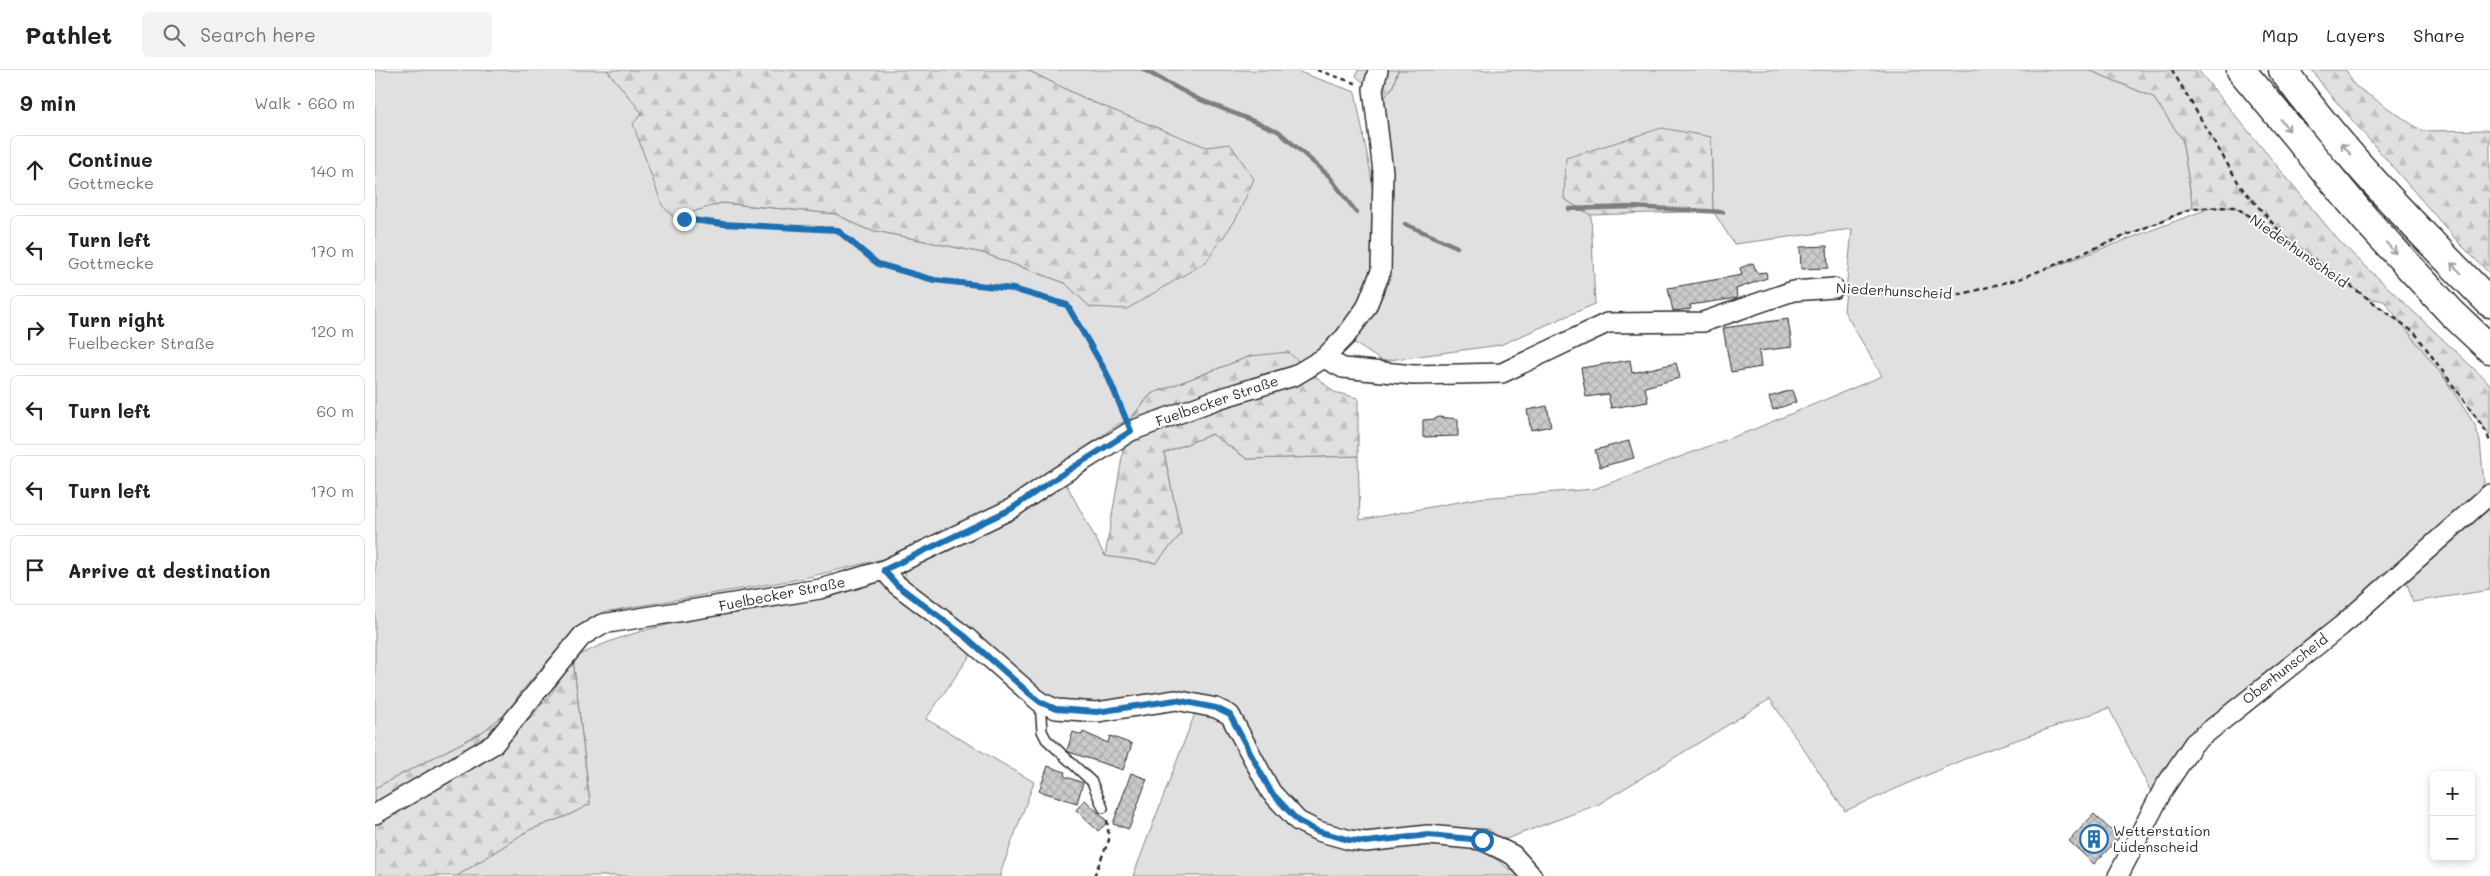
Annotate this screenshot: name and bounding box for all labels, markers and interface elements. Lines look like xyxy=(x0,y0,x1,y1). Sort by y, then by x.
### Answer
search box xyxy=(142,12,492,57)
text: Pathlet xyxy=(25,19,112,50)
icon: search xyxy=(160,21,188,49)
text: Search here xyxy=(200,22,316,47)
text: Map xyxy=(2262,23,2298,47)
text: Layers xyxy=(2326,23,2385,47)
text: Share xyxy=(2413,23,2465,47)
text: 9 min xyxy=(20,89,76,116)
text: Walk · 660 m xyxy=(254,92,355,113)
one-way arrow xyxy=(2280,118,2291,131)
one-way arrow xyxy=(2340,142,2351,155)
text: Continue xyxy=(68,147,153,172)
icon: ahead xyxy=(21,156,49,184)
text: 140 m xyxy=(310,160,354,181)
text: Gottmecke xyxy=(68,172,154,193)
route end xyxy=(673,208,696,231)
street label: Niederhunscheid xyxy=(2246,210,2352,292)
text: Turn left xyxy=(68,227,151,252)
icon: left xyxy=(21,236,49,264)
text: 170 m xyxy=(310,240,354,261)
one-way arrow xyxy=(2386,241,2397,254)
text: Gottmecke xyxy=(68,252,154,273)
one-way arrow xyxy=(2450,262,2462,275)
street label: Niederhunscheid xyxy=(1836,278,1953,303)
text: Turn right xyxy=(68,307,165,332)
icon: right xyxy=(21,316,49,344)
text: 120 m xyxy=(310,320,354,341)
text: Fuelbecker Straße xyxy=(68,332,215,353)
street label: Fuelbecker Straße xyxy=(1153,371,1281,430)
icon: left xyxy=(21,396,49,424)
text: Turn left xyxy=(68,398,151,423)
text: 60 m xyxy=(317,400,354,421)
icon: left xyxy=(21,476,49,504)
text: Turn left xyxy=(68,478,151,503)
text: 170 m xyxy=(310,480,354,501)
icon: arrive xyxy=(21,556,49,584)
text: Arrive at destination xyxy=(68,558,271,583)
street label: Fuelbecker Straße xyxy=(717,572,847,615)
street label: Oberhunscheid xyxy=(2238,629,2332,708)
map controls xyxy=(2430,771,2475,861)
button: + xyxy=(2430,771,2475,816)
button: − xyxy=(2430,816,2475,861)
place label: Wetterstation Lüdenscheid xyxy=(2113,821,2210,856)
building icon: Wetterstation Lüdenscheid xyxy=(2079,824,2109,854)
route start xyxy=(1471,829,1494,852)

